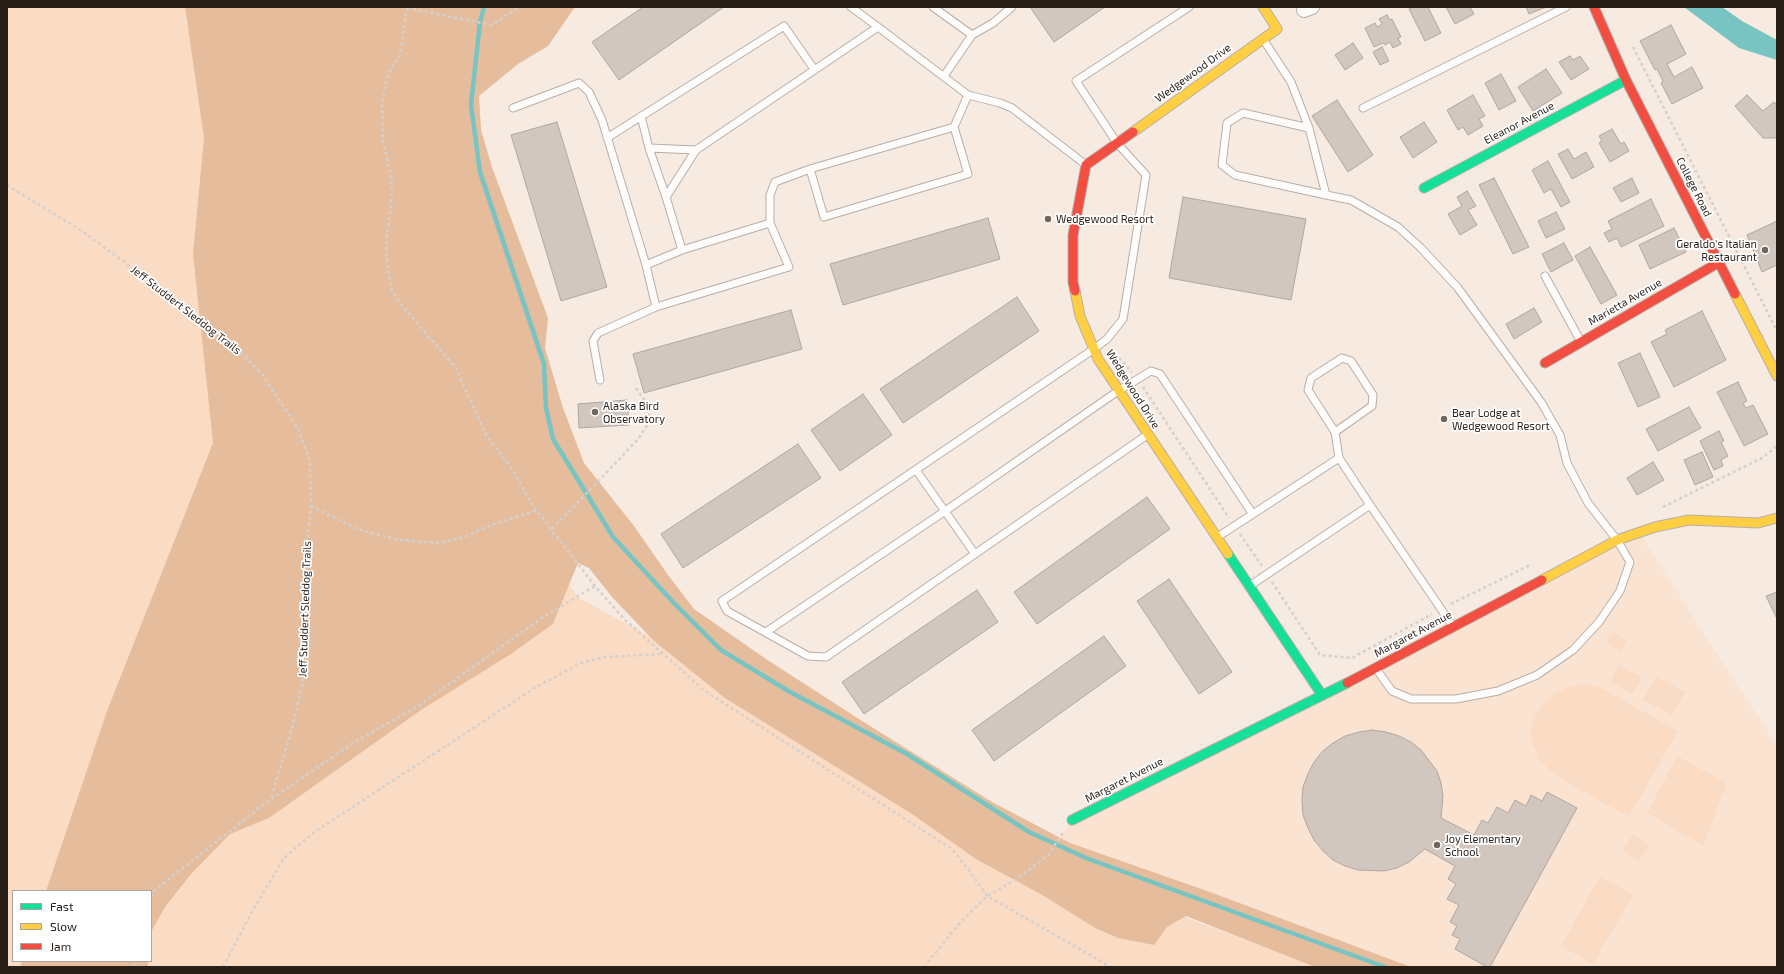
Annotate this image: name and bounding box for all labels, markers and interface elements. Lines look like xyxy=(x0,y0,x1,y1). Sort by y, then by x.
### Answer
street label: Wedgewood Drive xyxy=(1152,41,1234,105)
street label: Eleanor Avenue xyxy=(1482,99,1556,147)
street label: College Road xyxy=(1673,155,1715,219)
place label: Wedgewood Resort xyxy=(1056,212,1154,226)
marker: Wedgewood Resort xyxy=(1043,214,1053,224)
place label: Geraldo's Italian Restaurant xyxy=(1676,237,1757,263)
marker: Geraldo's Italian Restaurant xyxy=(1760,245,1770,255)
street label: Jeff Studdert Sleddog Trails xyxy=(128,263,244,357)
street label: Marietta Avenue xyxy=(1586,276,1664,328)
street label: Wedgewood Drive xyxy=(1103,347,1163,431)
place label: Alaska Bird Observatory xyxy=(603,399,665,425)
place label: Bear Lodge at Wedgewood Resort xyxy=(1452,406,1550,432)
marker: Alaska Bird Observatory xyxy=(590,407,600,417)
marker: Bear Lodge at Wedgewood Resort xyxy=(1439,414,1449,424)
street label: Jeff Studdert Sleddog Trails xyxy=(296,541,314,677)
street label: Margaret Avenue xyxy=(1372,608,1454,660)
street label: Margaret Avenue xyxy=(1083,755,1165,805)
place label: Joy Elementary School xyxy=(1445,832,1521,858)
marker: Joy Elementary School xyxy=(1432,840,1442,850)
legend xyxy=(12,890,152,962)
text: Fast xyxy=(50,899,73,913)
text: Slow xyxy=(50,919,77,933)
text: Jam xyxy=(50,939,71,953)

